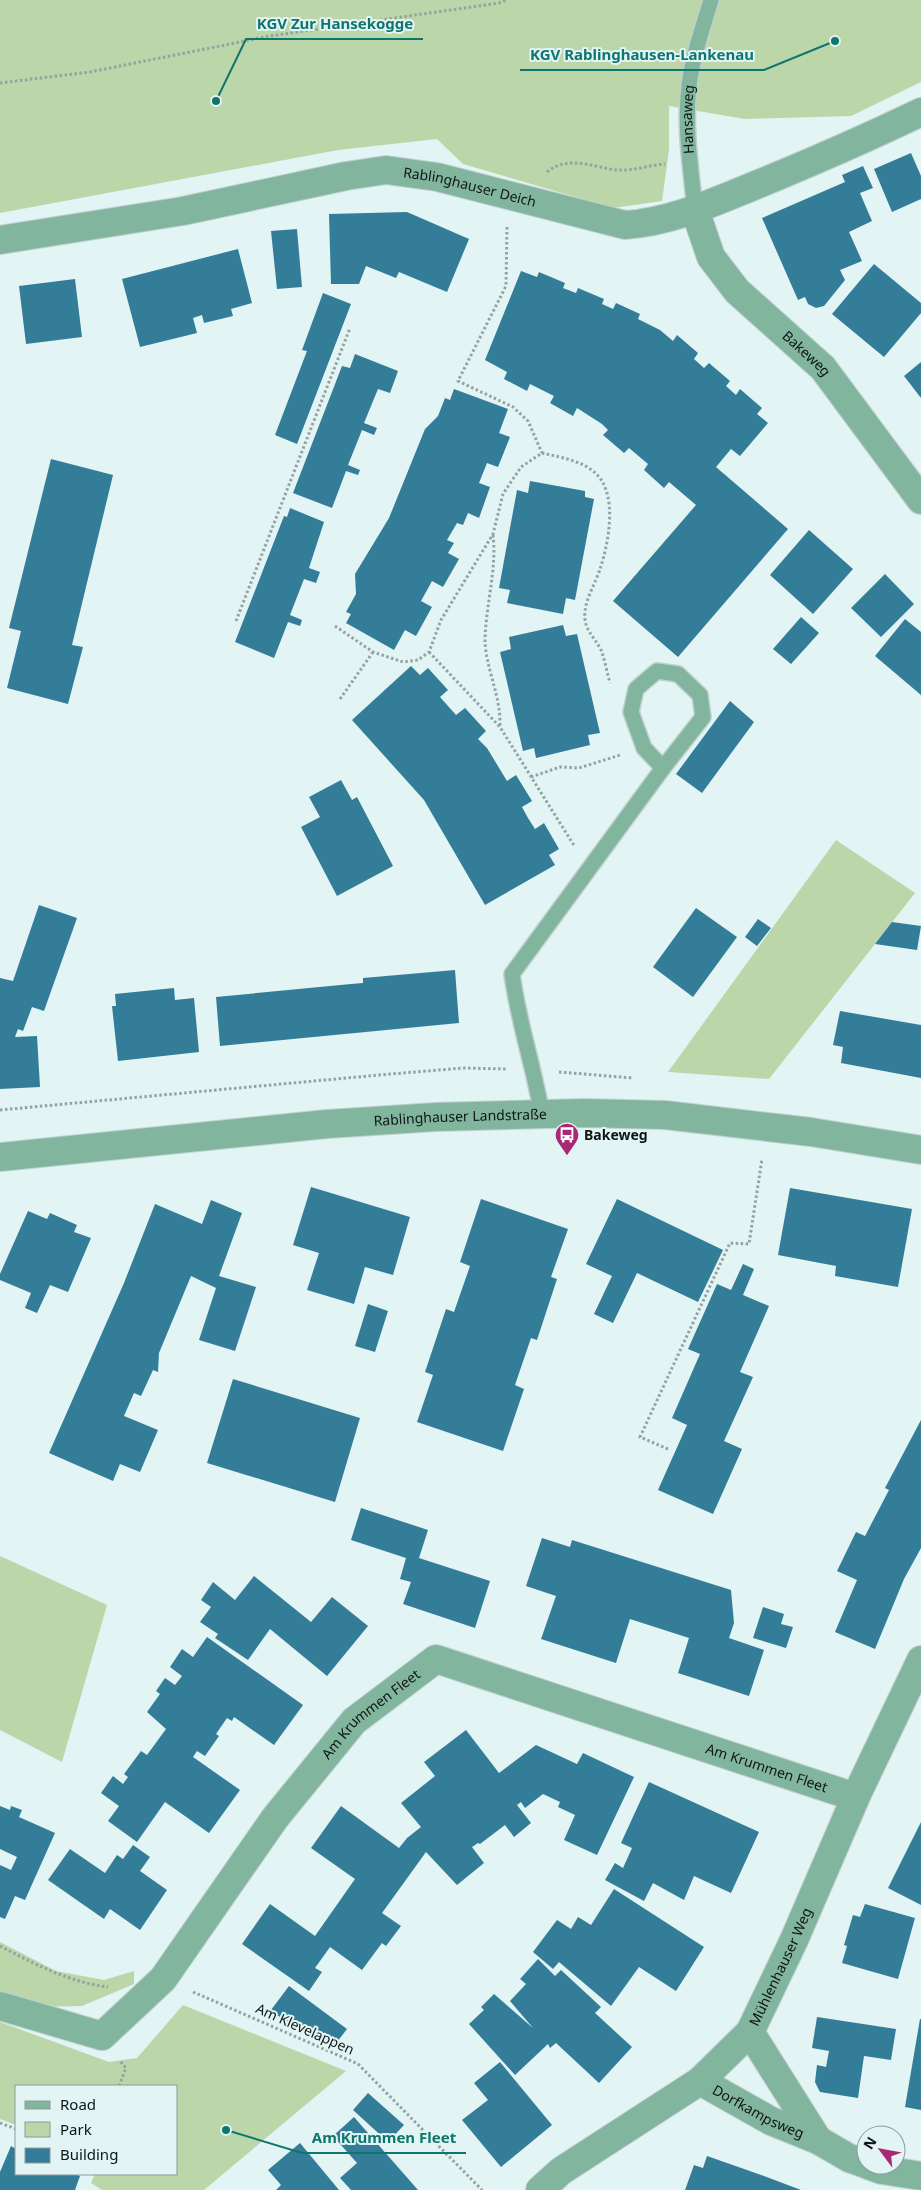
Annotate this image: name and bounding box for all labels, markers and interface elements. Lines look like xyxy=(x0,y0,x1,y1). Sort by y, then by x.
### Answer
callout: KGV Zur Hansekogge xyxy=(246,9,423,39)
text: KGV Zur Hansekogge xyxy=(257,13,413,33)
callout: KGV Rablinghausen-Lankenau xyxy=(520,40,764,70)
text: KGV Rablinghausen-Lankenau xyxy=(530,44,754,64)
street label: Hansaweg xyxy=(677,84,698,155)
street label: Rablinghauser Deich xyxy=(402,162,538,211)
street label: Bakeweg xyxy=(778,326,836,380)
street label: Rablinghauser Landstraße xyxy=(373,1104,547,1130)
bus stop icon: Bakeweg xyxy=(554,1122,580,1156)
place label: Bakeweg xyxy=(584,1125,648,1144)
street label: Am Krummen Fleet xyxy=(317,1664,424,1763)
street label: Am Krummen Fleet xyxy=(704,1739,830,1796)
street label: Mühlenhauser Weg xyxy=(744,1904,816,2029)
street label: Am Klevelappen xyxy=(253,1998,357,2059)
street label: Dorfkampsweg xyxy=(709,2080,807,2142)
legend xyxy=(15,2085,178,2175)
text: Road xyxy=(60,2094,96,2114)
text: Park xyxy=(60,2119,92,2139)
callout: Am Krummen Fleet xyxy=(302,2123,466,2153)
north arrow xyxy=(856,2125,906,2175)
text: Am Krummen Fleet xyxy=(312,2127,457,2147)
text: N xyxy=(858,2133,881,2153)
text: Building xyxy=(60,2144,118,2164)

